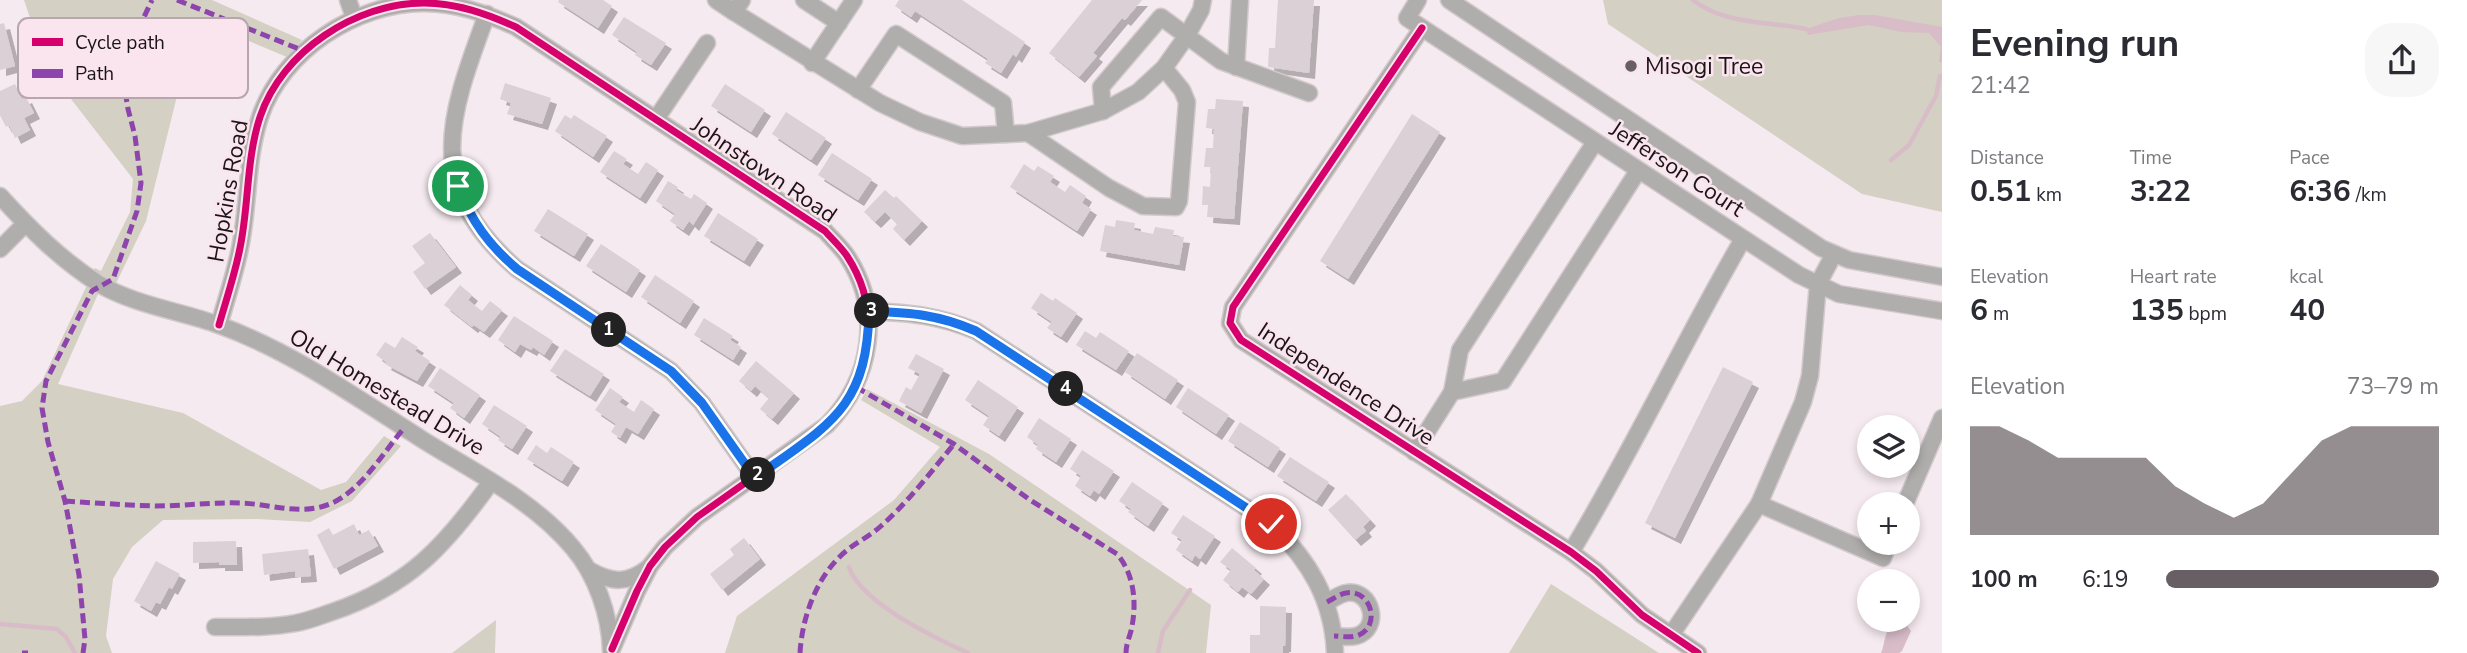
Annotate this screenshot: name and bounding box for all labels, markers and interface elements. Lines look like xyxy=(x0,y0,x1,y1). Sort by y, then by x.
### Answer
legend xyxy=(18,18,248,98)
text: Evening run xyxy=(1970,18,2179,69)
button: share xyxy=(2365,23,2439,97)
text: Cycle path xyxy=(75,30,165,56)
place label: Misogi Tree xyxy=(1645,51,1763,82)
marker: Misogi Tree xyxy=(1623,58,1639,74)
text: Path xyxy=(75,61,114,87)
text: 21:42 xyxy=(1970,70,2030,101)
street label: Johnstown Road xyxy=(684,109,843,230)
street label: Jefferson Court xyxy=(1603,113,1751,225)
street label: Hopkins Road xyxy=(200,117,256,265)
text: Distance xyxy=(1970,145,2044,171)
text: Time xyxy=(2130,145,2172,171)
text: Pace xyxy=(2289,145,2330,171)
pin xyxy=(428,156,488,216)
icon: arrive xyxy=(439,167,477,205)
text: 0.51 xyxy=(1970,171,2031,212)
text: 3:22 xyxy=(2130,171,2191,212)
text: 6:36 xyxy=(2289,171,2351,212)
text: km xyxy=(2031,182,2062,208)
text: /km xyxy=(2351,182,2387,208)
text: Elevation xyxy=(1970,264,2049,290)
text: Heart rate xyxy=(2130,264,2217,290)
text: kcal xyxy=(2289,264,2323,290)
text: 6 xyxy=(1970,290,1988,331)
text: 135 xyxy=(2130,290,2184,331)
text: 40 xyxy=(2289,290,2325,331)
pin: 3 xyxy=(854,294,890,328)
text: 3 xyxy=(866,297,877,323)
text: m xyxy=(1988,301,2009,327)
text: bpm xyxy=(2184,301,2227,327)
pin: 1 xyxy=(592,312,626,348)
street label: Independence Drive xyxy=(1252,315,1440,453)
text: 1 xyxy=(603,316,614,342)
street label: Old Homestead Drive xyxy=(283,321,491,463)
text: Elevation xyxy=(1970,371,2065,402)
text: 73–79 m xyxy=(2347,371,2439,402)
pin: 4 xyxy=(1048,372,1084,406)
text: 4 xyxy=(1060,375,1071,401)
map controls xyxy=(1857,415,1920,632)
button: layers xyxy=(1857,415,1920,478)
pin: 2 xyxy=(740,458,776,492)
text: 2 xyxy=(752,461,763,487)
button: + xyxy=(1857,492,1920,555)
pin xyxy=(1241,494,1301,554)
icon: check xyxy=(1252,505,1290,543)
text: 100 m xyxy=(1970,564,2038,595)
text: 6:19 xyxy=(2082,564,2129,595)
button: − xyxy=(1857,569,1920,632)

